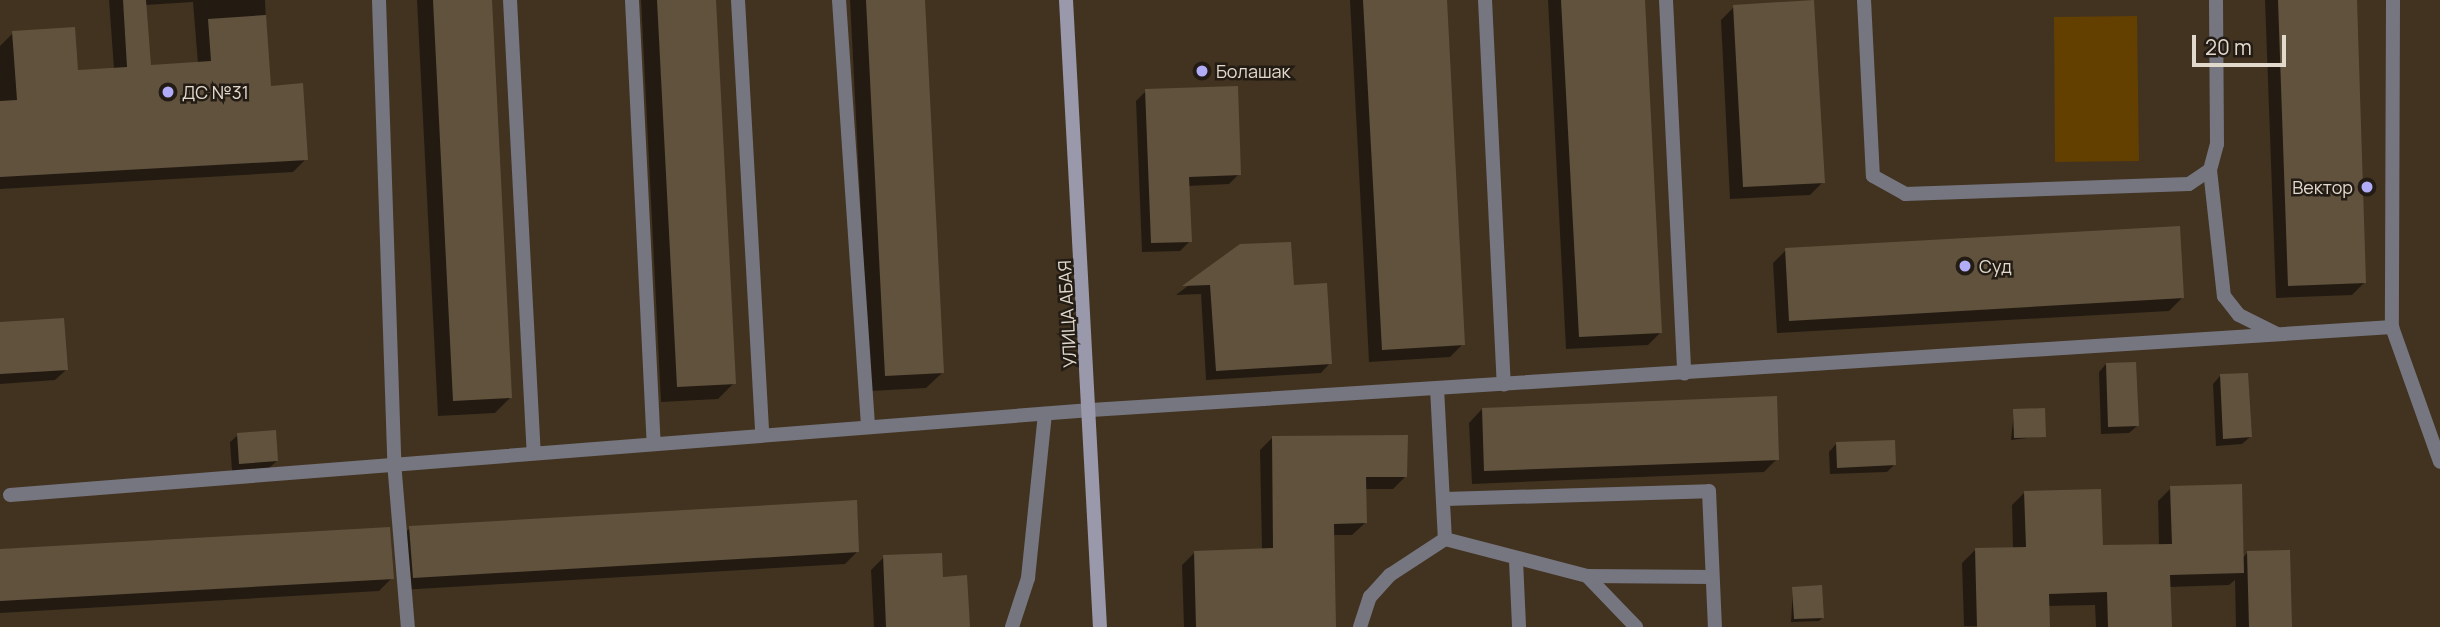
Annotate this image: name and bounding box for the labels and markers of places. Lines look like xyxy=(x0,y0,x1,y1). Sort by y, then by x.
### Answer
place label: Болашак xyxy=(1216,60,1290,82)
marker: Болашак xyxy=(1194,63,1210,79)
place label: ДС №31 xyxy=(182,81,249,103)
marker: ДС №31 xyxy=(160,84,176,100)
place label: Вектор xyxy=(2292,176,2353,198)
marker: Вектор xyxy=(2359,179,2375,195)
place label: Суд xyxy=(1979,255,2012,277)
marker: Суд xyxy=(1957,258,1973,274)

